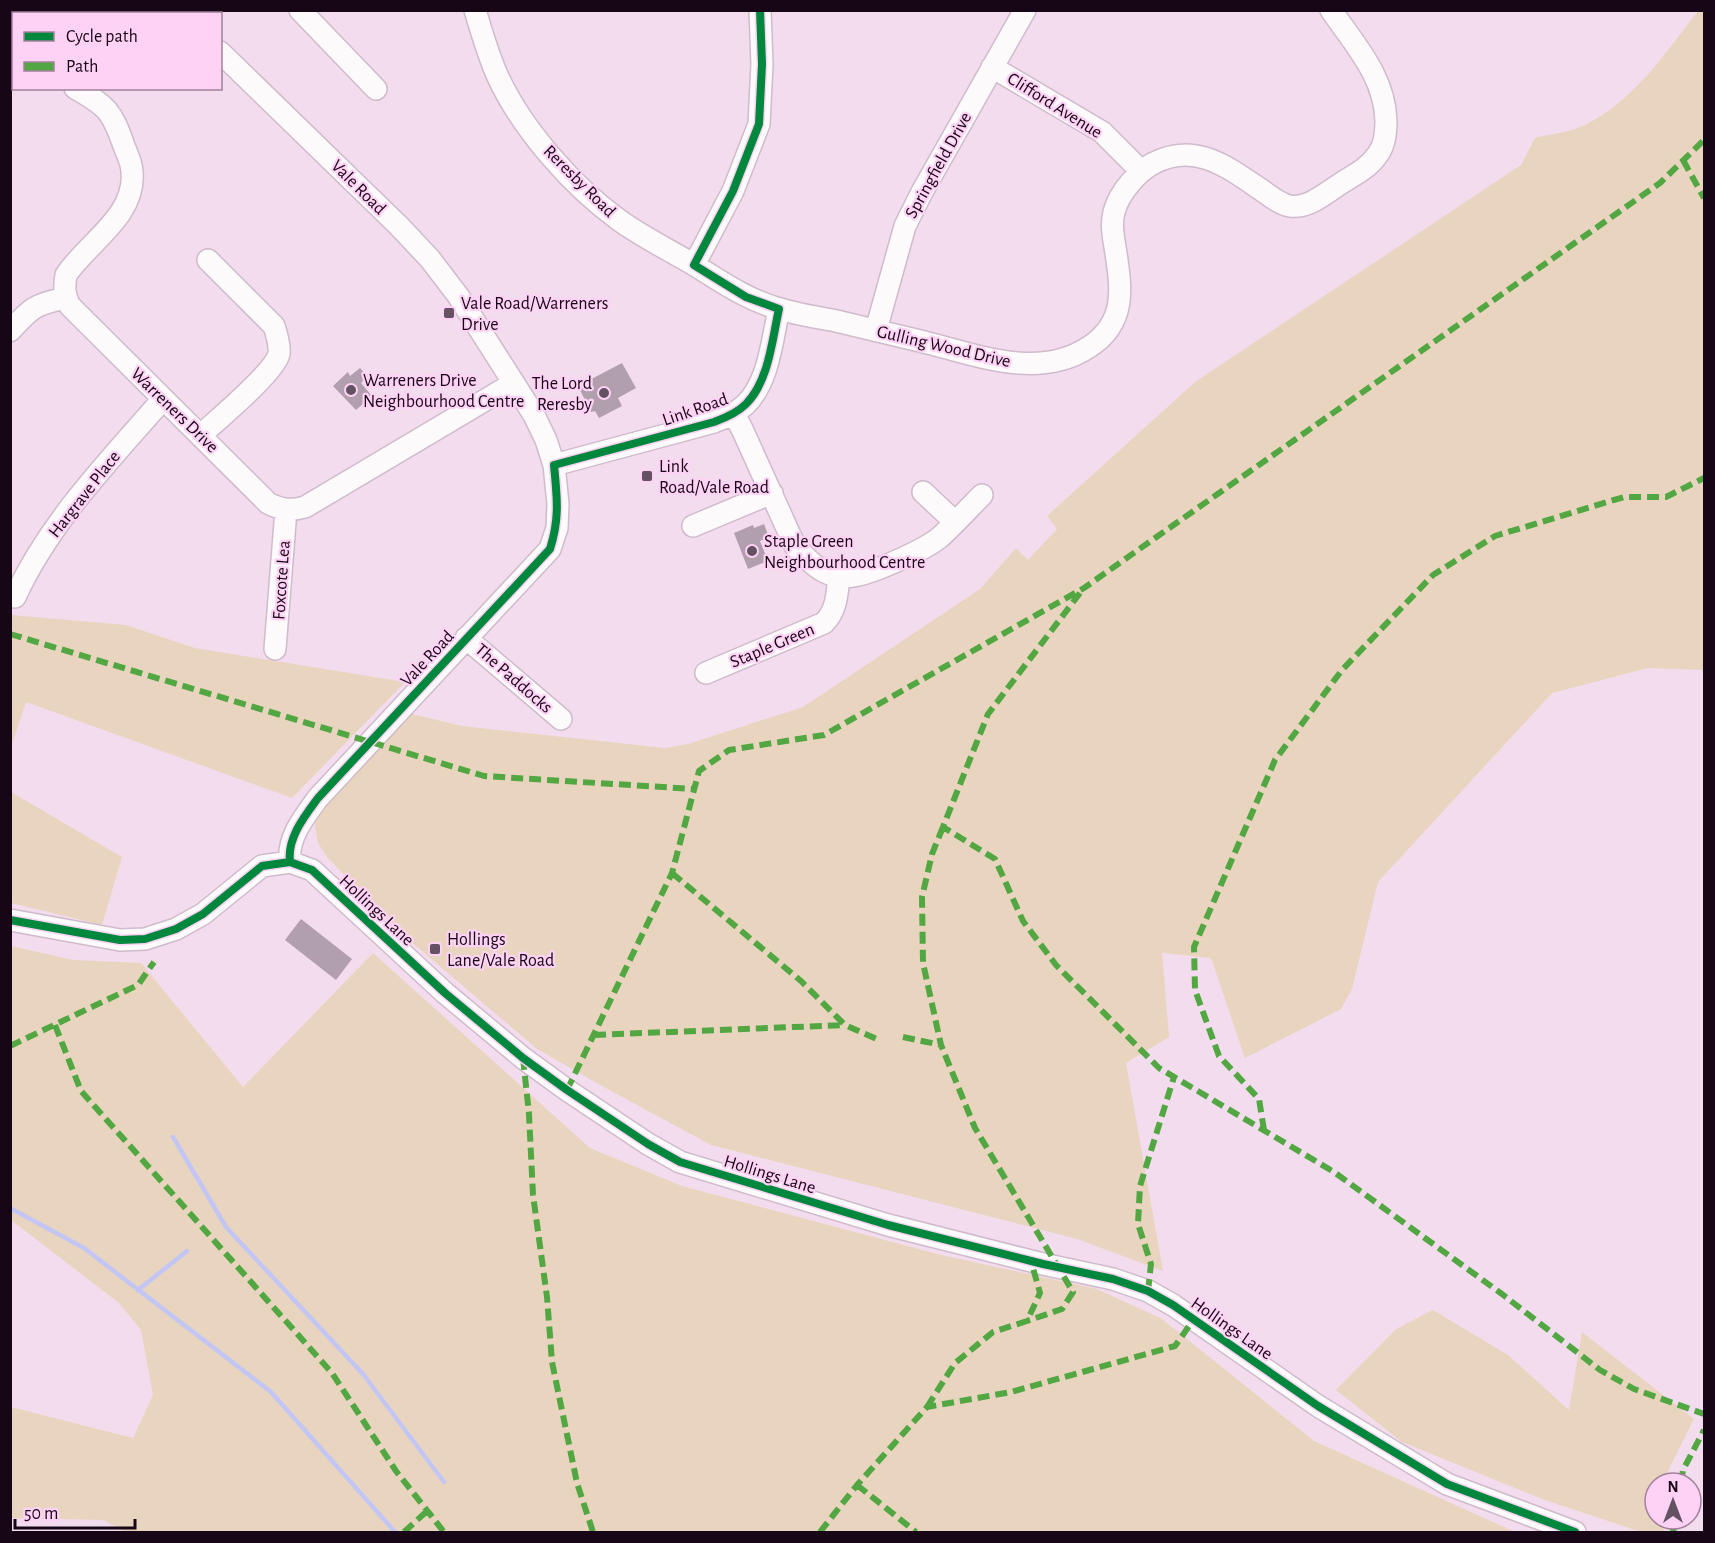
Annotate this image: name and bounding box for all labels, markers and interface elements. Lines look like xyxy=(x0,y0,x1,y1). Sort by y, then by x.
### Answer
legend xyxy=(12,12,222,90)
text: Cycle path xyxy=(66,28,138,46)
text: Path xyxy=(66,58,98,76)
street label: Clifford Avenue xyxy=(1004,70,1105,142)
street label: Springfield Drive xyxy=(902,109,975,222)
street label: Reresby Road xyxy=(540,142,619,221)
street label: Vale Road xyxy=(328,157,389,218)
place label: Vale Road/Warreners Drive xyxy=(461,295,608,334)
marker: Vale Road/Warreners Drive xyxy=(442,306,456,320)
street label: Gulling Wood Drive xyxy=(875,323,1012,371)
street label: Warreners Drive xyxy=(127,365,221,457)
place label: Warreners Drive Neighbourhood Centre xyxy=(363,372,524,411)
place label: The Lord Reresby xyxy=(532,375,592,414)
marker: Warreners Drive Neighbourhood Centre xyxy=(344,383,358,397)
marker: The Lord Reresby xyxy=(597,386,611,400)
street label: Link Road xyxy=(660,390,730,430)
street label: Hargrave Place xyxy=(46,448,124,541)
place label: Link Road/Vale Road xyxy=(659,458,769,497)
marker: Link Road/Vale Road xyxy=(640,469,654,483)
place label: Staple Green Neighbourhood Centre xyxy=(764,533,925,572)
street label: Foxcote Lea xyxy=(270,540,294,620)
marker: Staple Green Neighbourhood Centre xyxy=(745,544,759,558)
street label: Staple Green xyxy=(728,620,817,672)
street label: Vale Road xyxy=(398,627,458,690)
street label: The Paddocks xyxy=(471,641,555,717)
street label: Hollings Lane xyxy=(335,872,417,950)
place label: Hollings Lane/Vale Road xyxy=(447,931,554,970)
marker: Hollings Lane/Vale Road xyxy=(428,942,442,956)
street label: Hollings Lane xyxy=(722,1152,818,1197)
street label: Hollings Lane xyxy=(1187,1294,1275,1363)
north arrow xyxy=(1643,1471,1703,1531)
text: N xyxy=(1667,1479,1679,1495)
scale bar xyxy=(15,1492,135,1530)
text: 50 m xyxy=(24,1505,58,1523)

